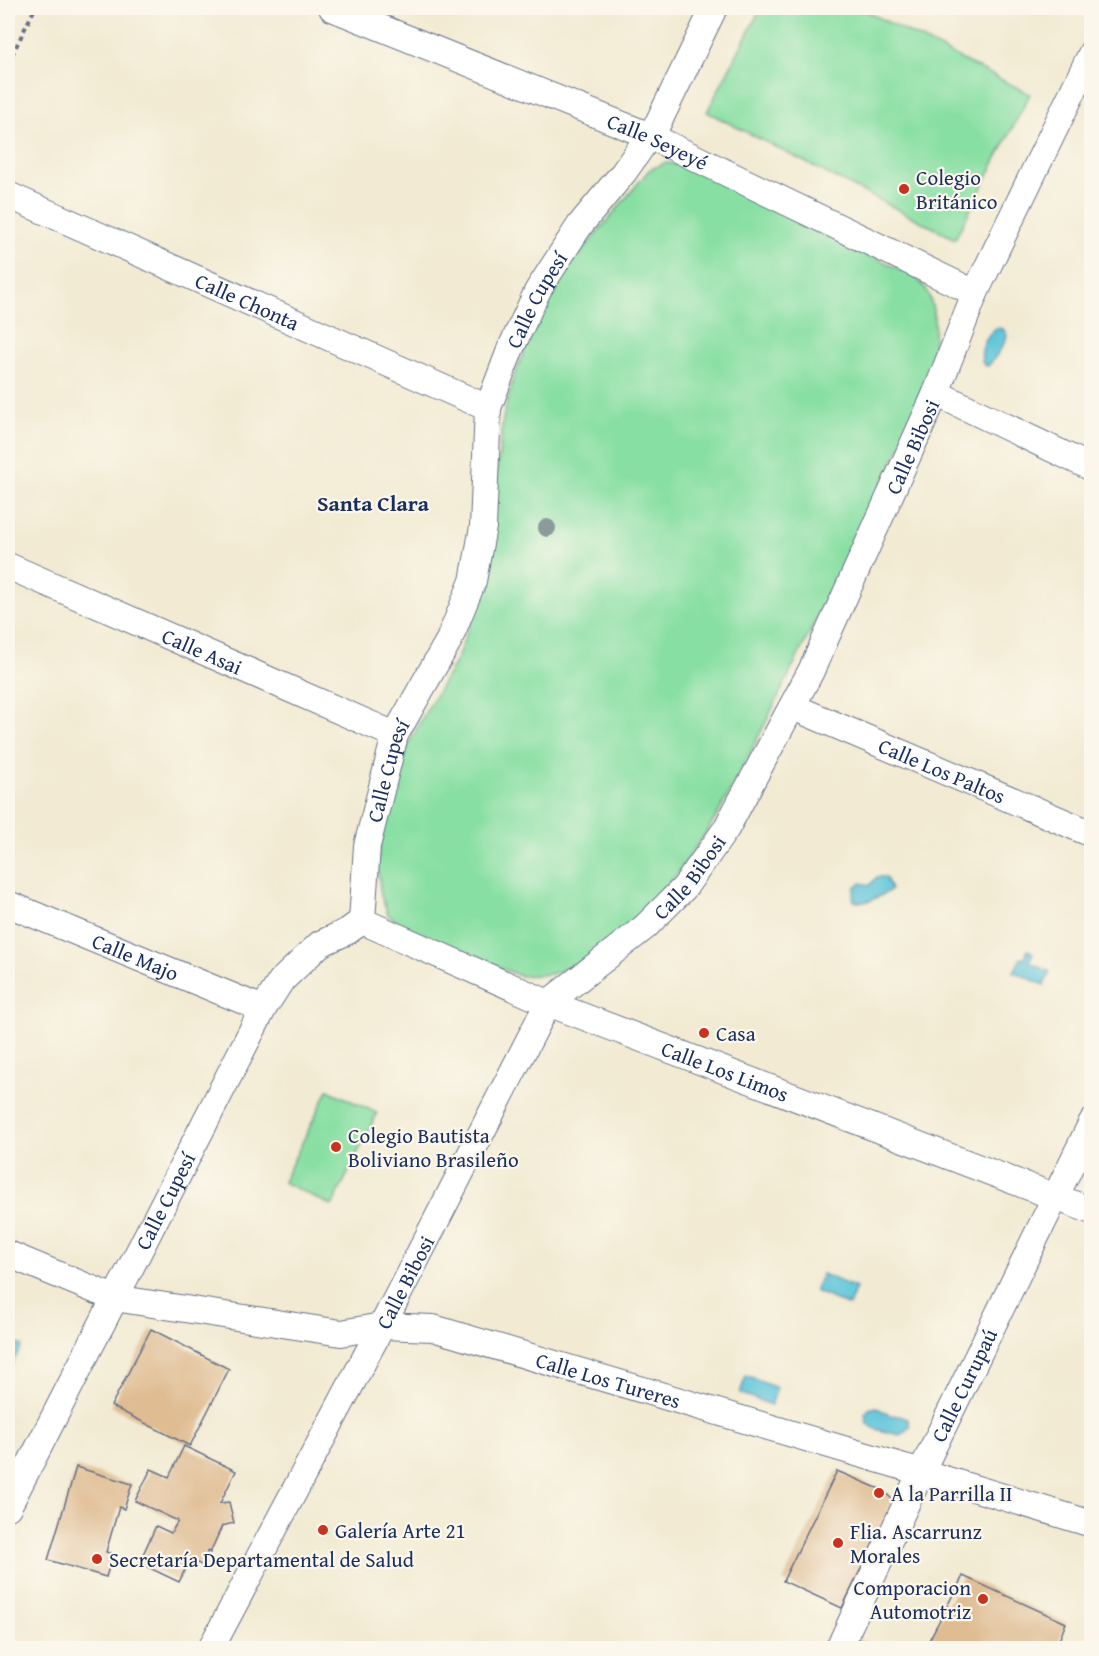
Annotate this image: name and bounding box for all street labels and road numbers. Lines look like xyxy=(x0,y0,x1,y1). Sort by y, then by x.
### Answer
street label: Calle Seyeyé xyxy=(603,105,714,178)
street label: Calle Cupesí xyxy=(498,244,575,353)
street label: Calle Chonta xyxy=(191,265,304,338)
street label: Calle Bibosi xyxy=(877,394,947,499)
street label: Calle Asai xyxy=(157,620,247,682)
street label: Calle Cupesí xyxy=(358,712,417,825)
street label: Calle Los Paltos xyxy=(874,730,1010,811)
street label: Calle Bibosi xyxy=(646,828,733,926)
street label: Calle Majo xyxy=(88,925,184,988)
street label: Calle Los Limos xyxy=(657,1032,793,1109)
street label: Calle Cupesí xyxy=(127,1146,203,1255)
street label: Calle Bibosi xyxy=(368,1230,442,1334)
street label: Calle Curupaú xyxy=(923,1322,1005,1447)
street label: Calle Los Tureres xyxy=(532,1344,685,1416)

